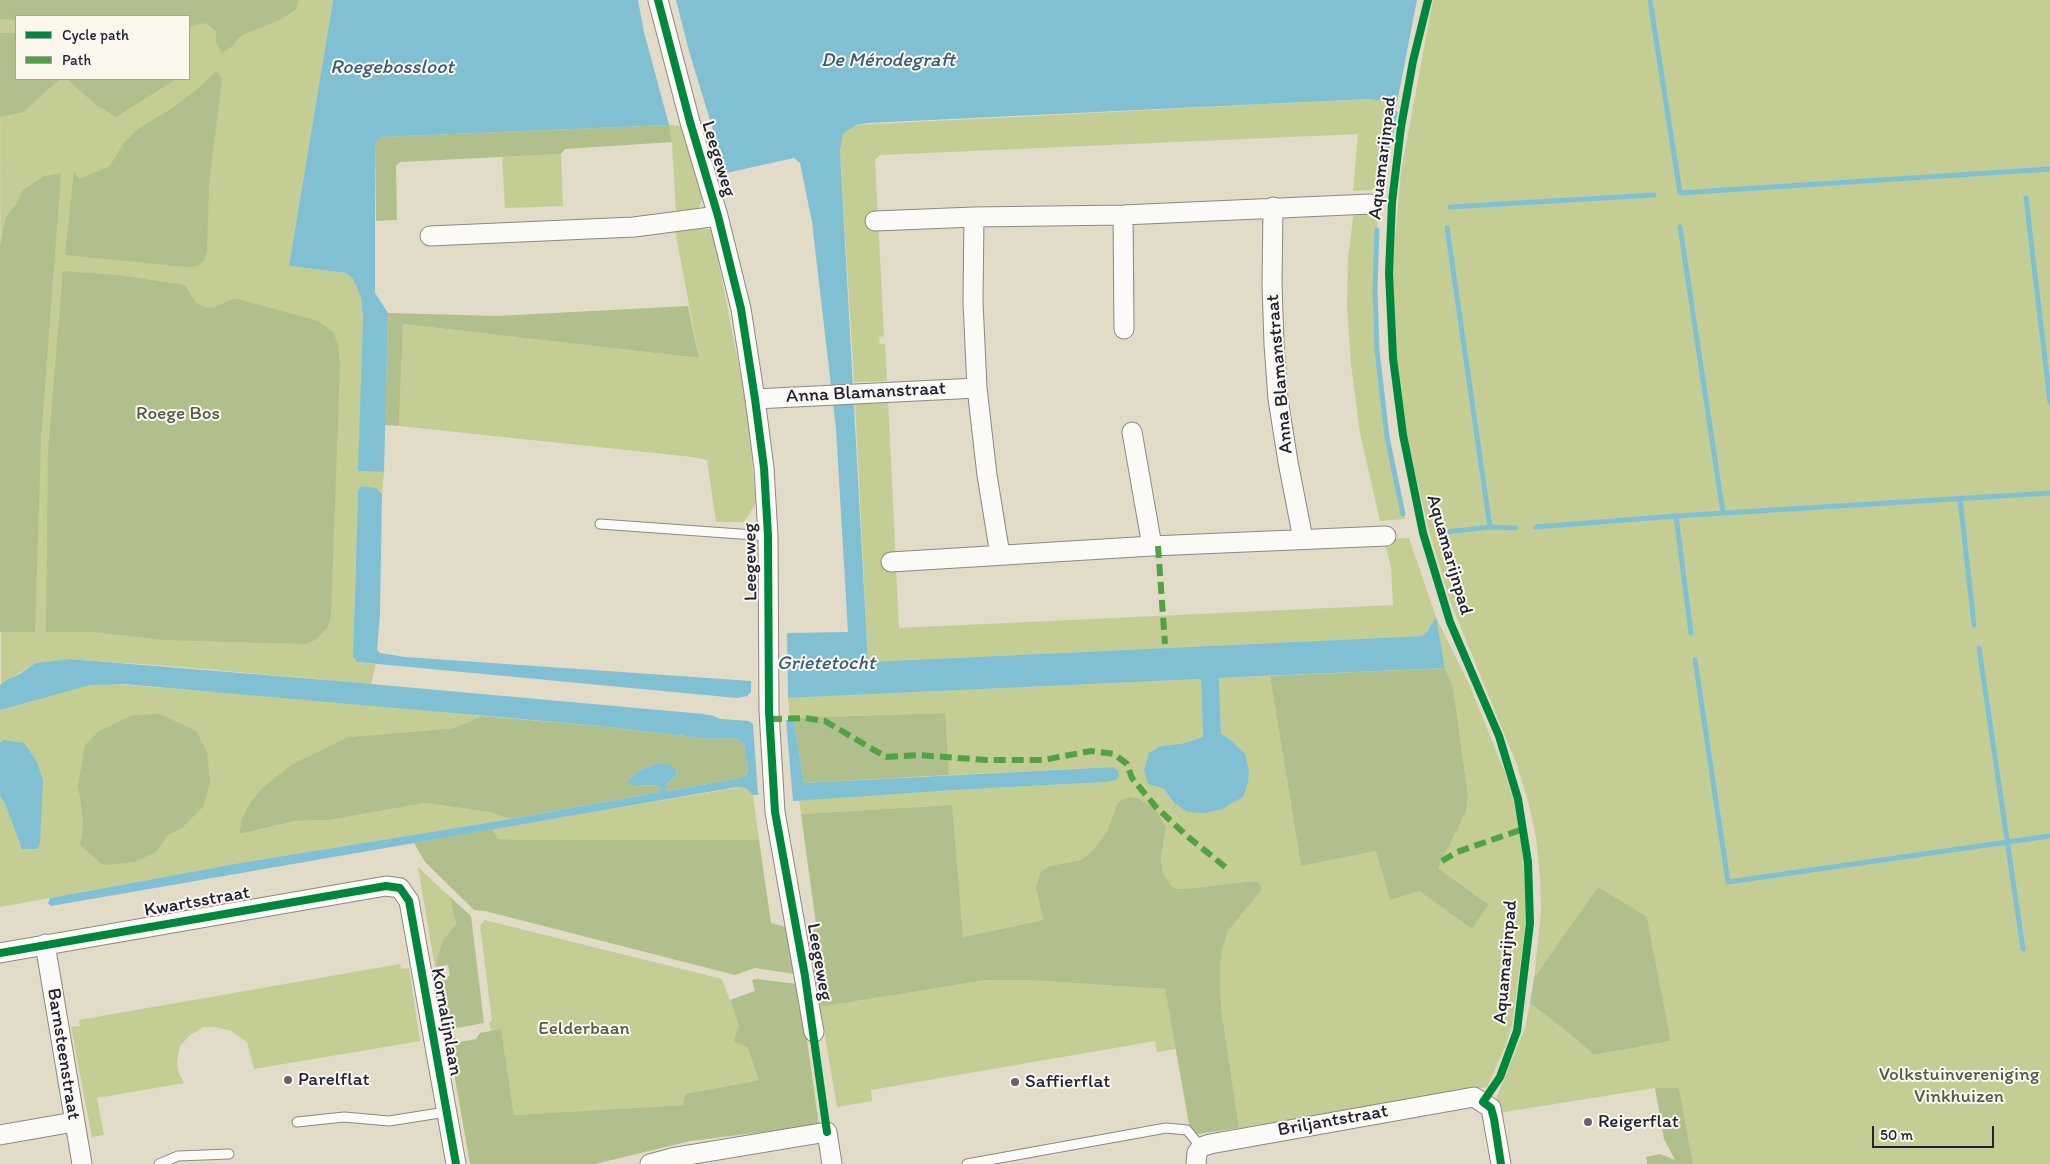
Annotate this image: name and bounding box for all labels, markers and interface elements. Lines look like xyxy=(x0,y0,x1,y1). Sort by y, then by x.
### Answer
legend xyxy=(15,15,190,80)
text: Cycle path xyxy=(62,26,129,44)
water label: De Mérodegraft xyxy=(821,49,955,73)
text: Path xyxy=(62,51,91,69)
water label: Roegebossloot xyxy=(330,56,454,80)
street label: Aquamarijnpad xyxy=(1364,95,1402,221)
street label: Leegeweg xyxy=(696,118,740,200)
street label: Anna Blamanstraat xyxy=(1262,293,1298,455)
street label: Anna Blamanstraat xyxy=(785,377,947,409)
park label: Roege Bos xyxy=(136,403,220,425)
street label: Aquamarijnpad xyxy=(1421,492,1477,618)
street label: Leegeweg xyxy=(739,523,763,601)
water label: Grietetocht xyxy=(777,652,875,676)
street label: Kwartsstraat xyxy=(142,881,252,923)
street label: Aquamarijnpad xyxy=(1489,899,1523,1025)
street label: Leegeweg xyxy=(801,921,837,1003)
street label: Kornalijnlaan xyxy=(425,966,467,1078)
street label: Barnsteenstraat xyxy=(41,986,85,1122)
park label: Eelderbaan xyxy=(538,1018,630,1040)
park label: Volkstuinvereniging Vinkhuizen xyxy=(1879,1064,2039,1108)
place label: Parelflat xyxy=(298,1069,370,1091)
place label: Saffierflat xyxy=(1025,1071,1110,1093)
marker: Parelflat xyxy=(282,1074,294,1086)
marker: Saffierflat xyxy=(1009,1076,1021,1088)
street label: Briljantstraat xyxy=(1276,1100,1390,1142)
place label: Reigerflat xyxy=(1598,1111,1679,1133)
marker: Reigerflat xyxy=(1582,1116,1594,1128)
scale bar xyxy=(1875,1116,1998,1148)
text: 50 m xyxy=(1880,1126,1913,1144)

